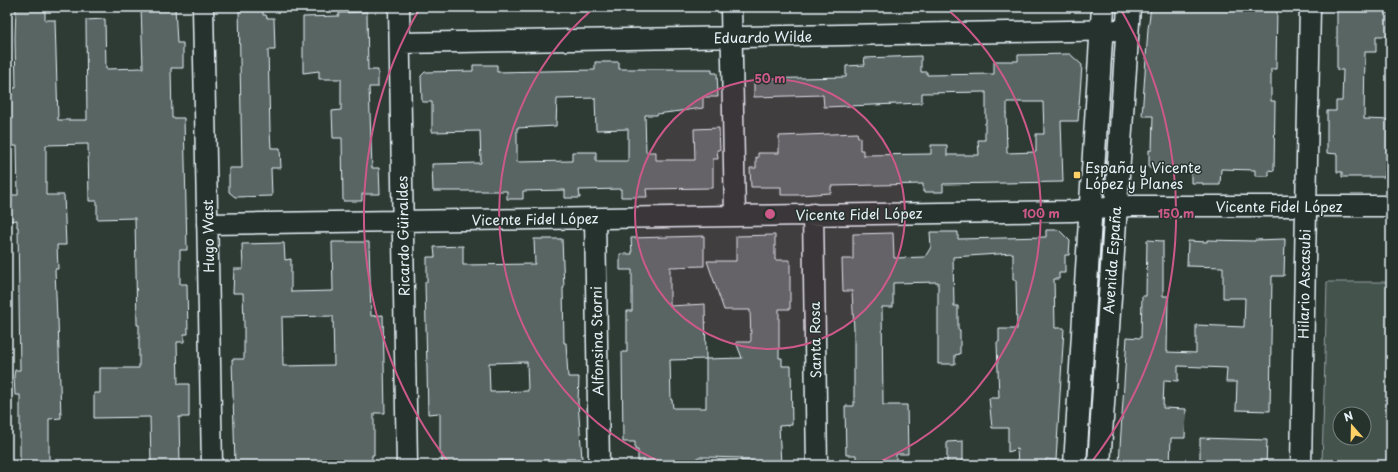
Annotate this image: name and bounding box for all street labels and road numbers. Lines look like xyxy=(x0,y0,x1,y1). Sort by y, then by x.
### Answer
street label: Eduardo Wilde xyxy=(714,26,813,48)
street label: Ricardo Güiraldes xyxy=(391,175,415,297)
street label: Vicente Fidel López xyxy=(1216,196,1343,217)
street label: Hugo Wast xyxy=(197,199,219,273)
street label: Vicente Fidel López xyxy=(795,202,923,226)
street label: Avenida España xyxy=(1098,205,1126,315)
street label: Vicente Fidel López xyxy=(471,207,599,231)
street label: Hilario Ascasubi xyxy=(1293,229,1315,339)
street label: Alfonsina Storni xyxy=(586,286,608,396)
street label: Santa Rosa xyxy=(804,301,826,379)

